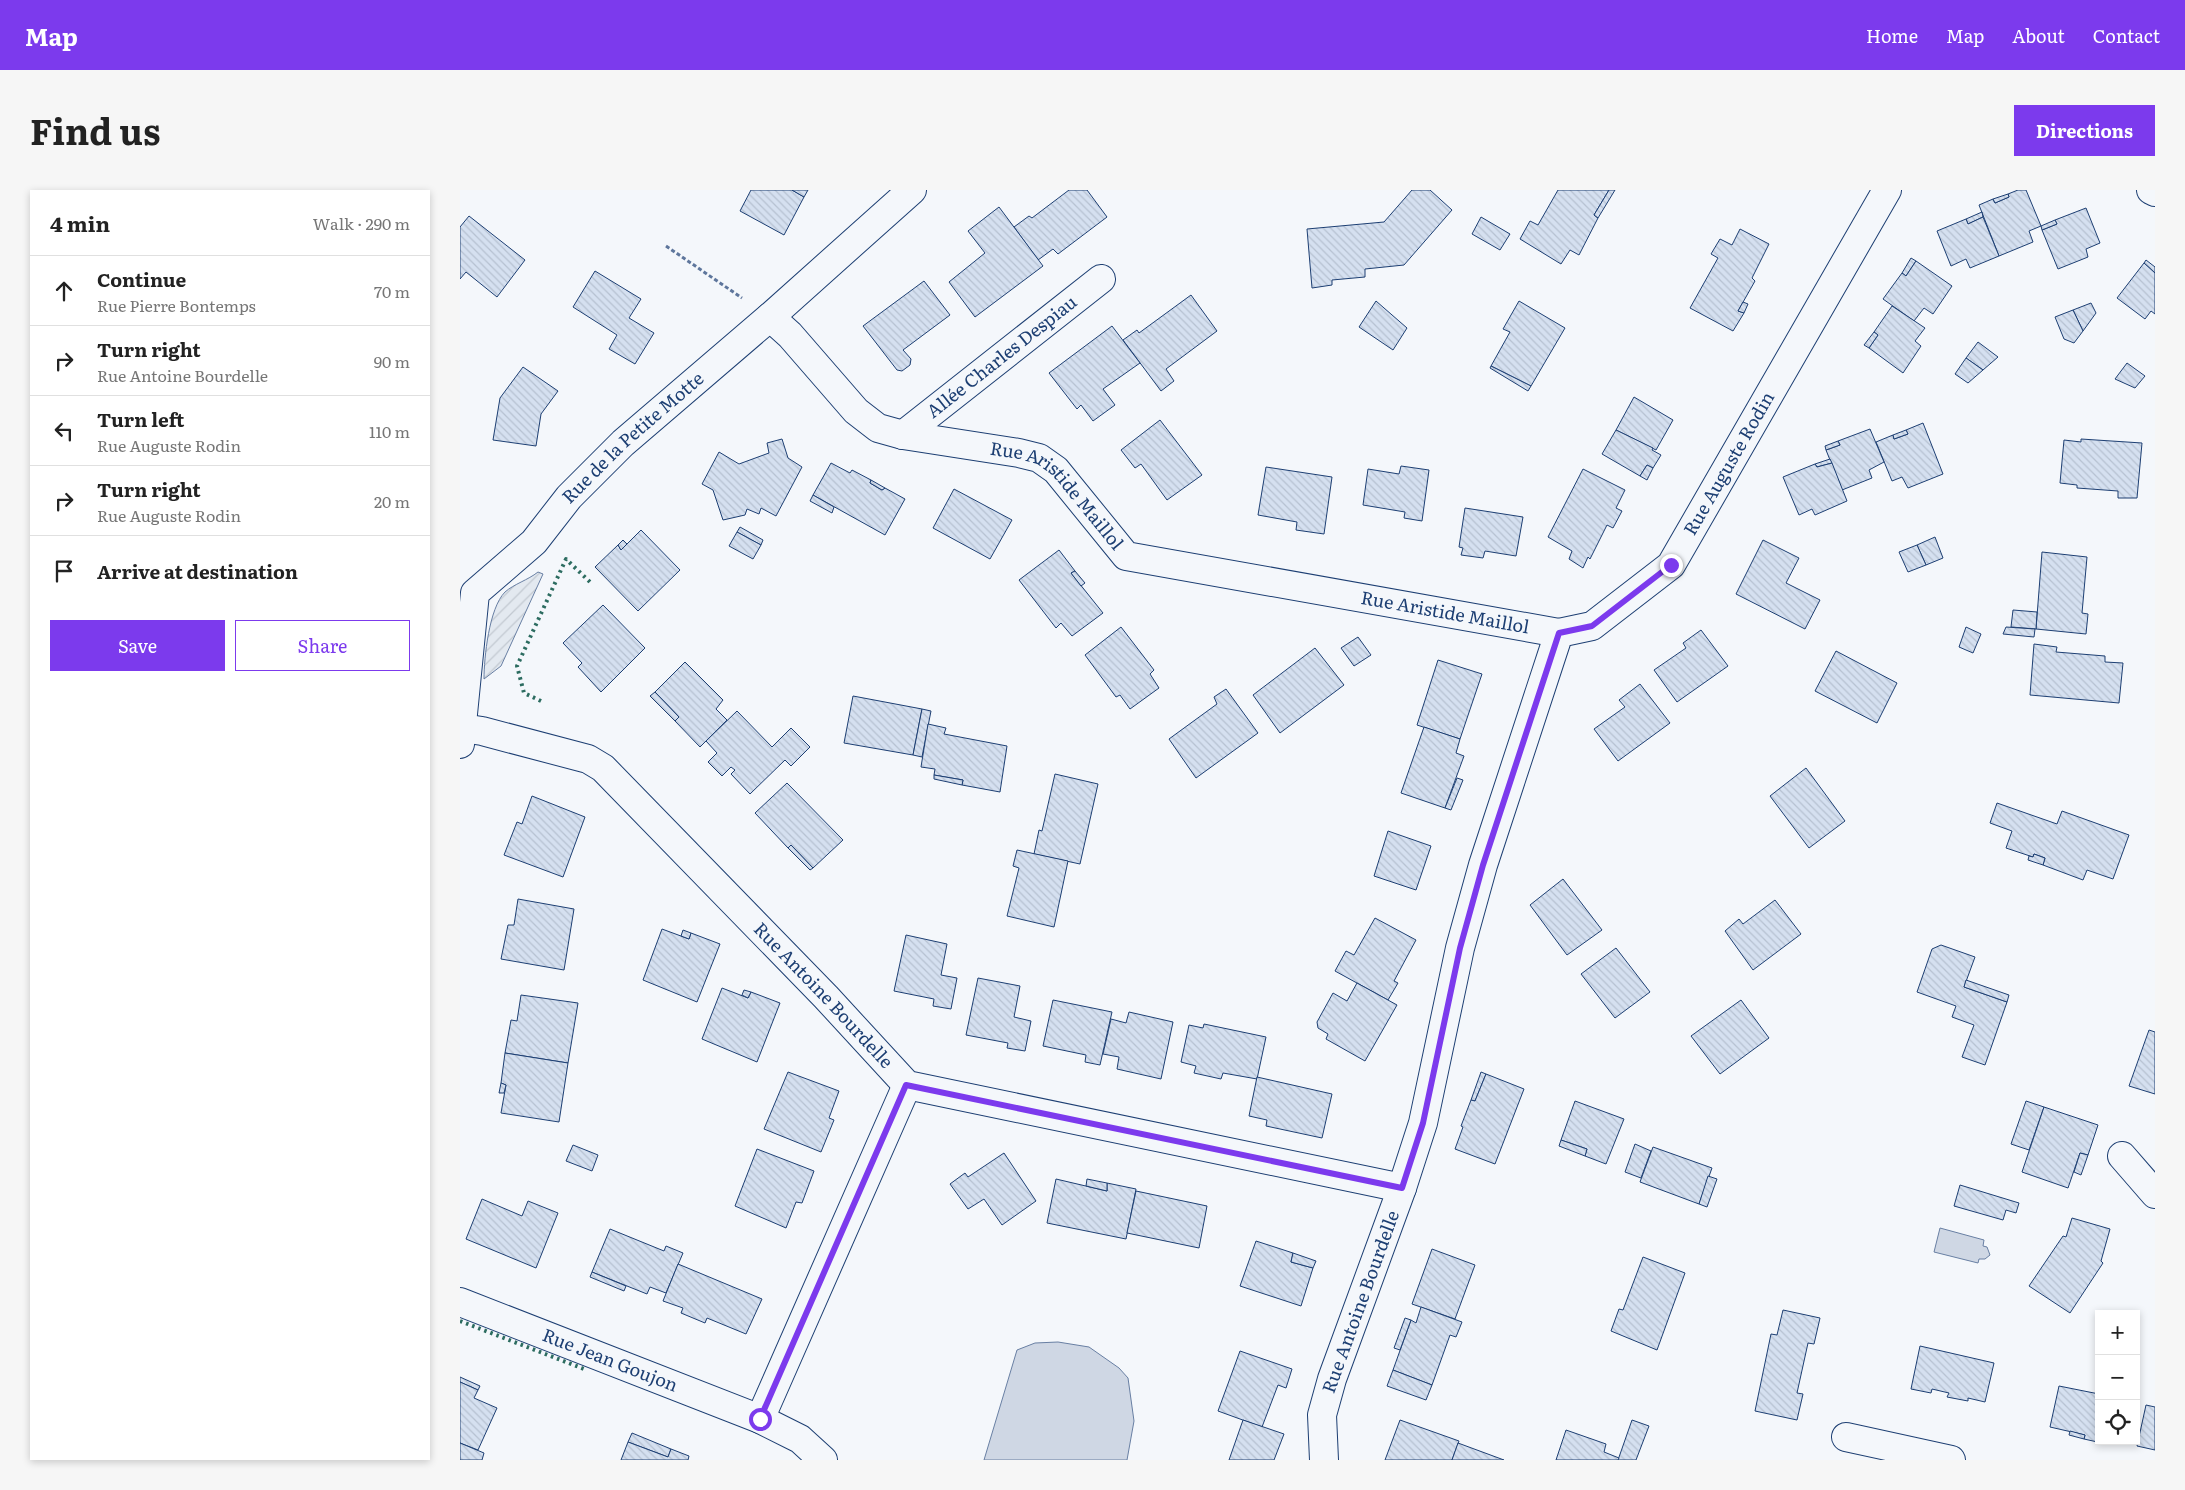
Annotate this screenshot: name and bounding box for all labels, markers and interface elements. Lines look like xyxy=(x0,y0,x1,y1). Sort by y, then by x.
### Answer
text: Map xyxy=(25,18,78,53)
text: Home xyxy=(1866,22,1918,49)
text: Map xyxy=(1946,22,1984,49)
text: About xyxy=(2012,22,2065,49)
text: Contact xyxy=(2093,22,2160,49)
text: Find us xyxy=(30,104,160,156)
button: Directions xyxy=(2014,105,2155,156)
text: 4 min xyxy=(50,207,110,238)
text: Walk · 290 m xyxy=(313,211,410,235)
text: Continue xyxy=(97,265,186,293)
icon: ahead xyxy=(50,277,78,305)
text: 70 m xyxy=(374,279,410,303)
street label: Allée Charles Despiau xyxy=(920,288,1082,424)
text: Rue Pierre Bontemps xyxy=(97,293,256,317)
text: Turn right xyxy=(97,335,201,363)
icon: right xyxy=(50,347,78,375)
text: 90 m xyxy=(374,349,410,373)
text: Rue Antoine Bourdelle xyxy=(97,363,268,387)
street label: Rue de la Petite Motte xyxy=(555,365,709,509)
street label: Rue Auguste Rodin xyxy=(1676,386,1780,540)
text: Turn left xyxy=(97,405,184,433)
icon: left xyxy=(50,417,78,445)
text: 110 m xyxy=(369,419,410,443)
text: Rue Auguste Rodin xyxy=(97,433,241,457)
street label: Rue Aristide Maillol xyxy=(988,434,1131,555)
text: Turn right xyxy=(97,475,201,503)
icon: right xyxy=(50,487,78,515)
text: 20 m xyxy=(374,489,410,513)
text: Rue Auguste Rodin xyxy=(97,503,241,527)
route end xyxy=(1660,554,1683,577)
icon: arrive xyxy=(50,557,78,585)
text: Arrive at destination xyxy=(97,557,298,585)
street label: Rue Aristide Maillol xyxy=(1359,583,1532,639)
button: Save xyxy=(50,620,225,671)
button: Share xyxy=(235,620,410,671)
street label: Rue Antoine Bourdelle xyxy=(748,915,900,1074)
street label: Rue Antoine Bourdelle xyxy=(1314,1206,1405,1397)
map controls xyxy=(2095,1310,2140,1445)
button: + xyxy=(2095,1310,2140,1355)
street label: Rue Jean Goujon xyxy=(539,1320,682,1398)
button: − xyxy=(2095,1355,2140,1400)
button: locate xyxy=(2095,1400,2140,1445)
route start xyxy=(749,1408,772,1431)

